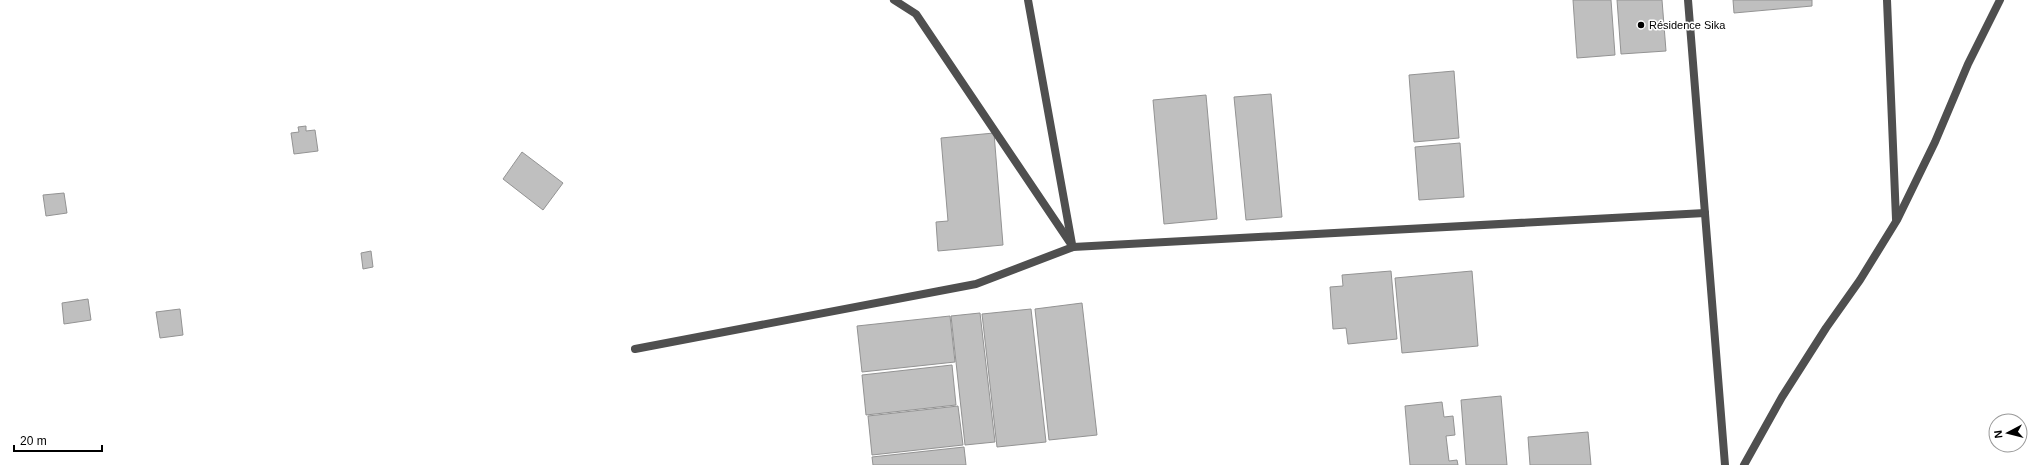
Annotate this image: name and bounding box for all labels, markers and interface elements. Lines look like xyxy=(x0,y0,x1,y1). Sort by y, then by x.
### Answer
place label: Résidence Sika xyxy=(1649,19,1726,31)
marker: Résidence Sika xyxy=(1636,20,1646,30)
north arrow xyxy=(1988,413,2028,453)
scale bar xyxy=(14,427,102,453)
text: N xyxy=(1992,429,2005,439)
text: 20 m xyxy=(20,434,47,448)

